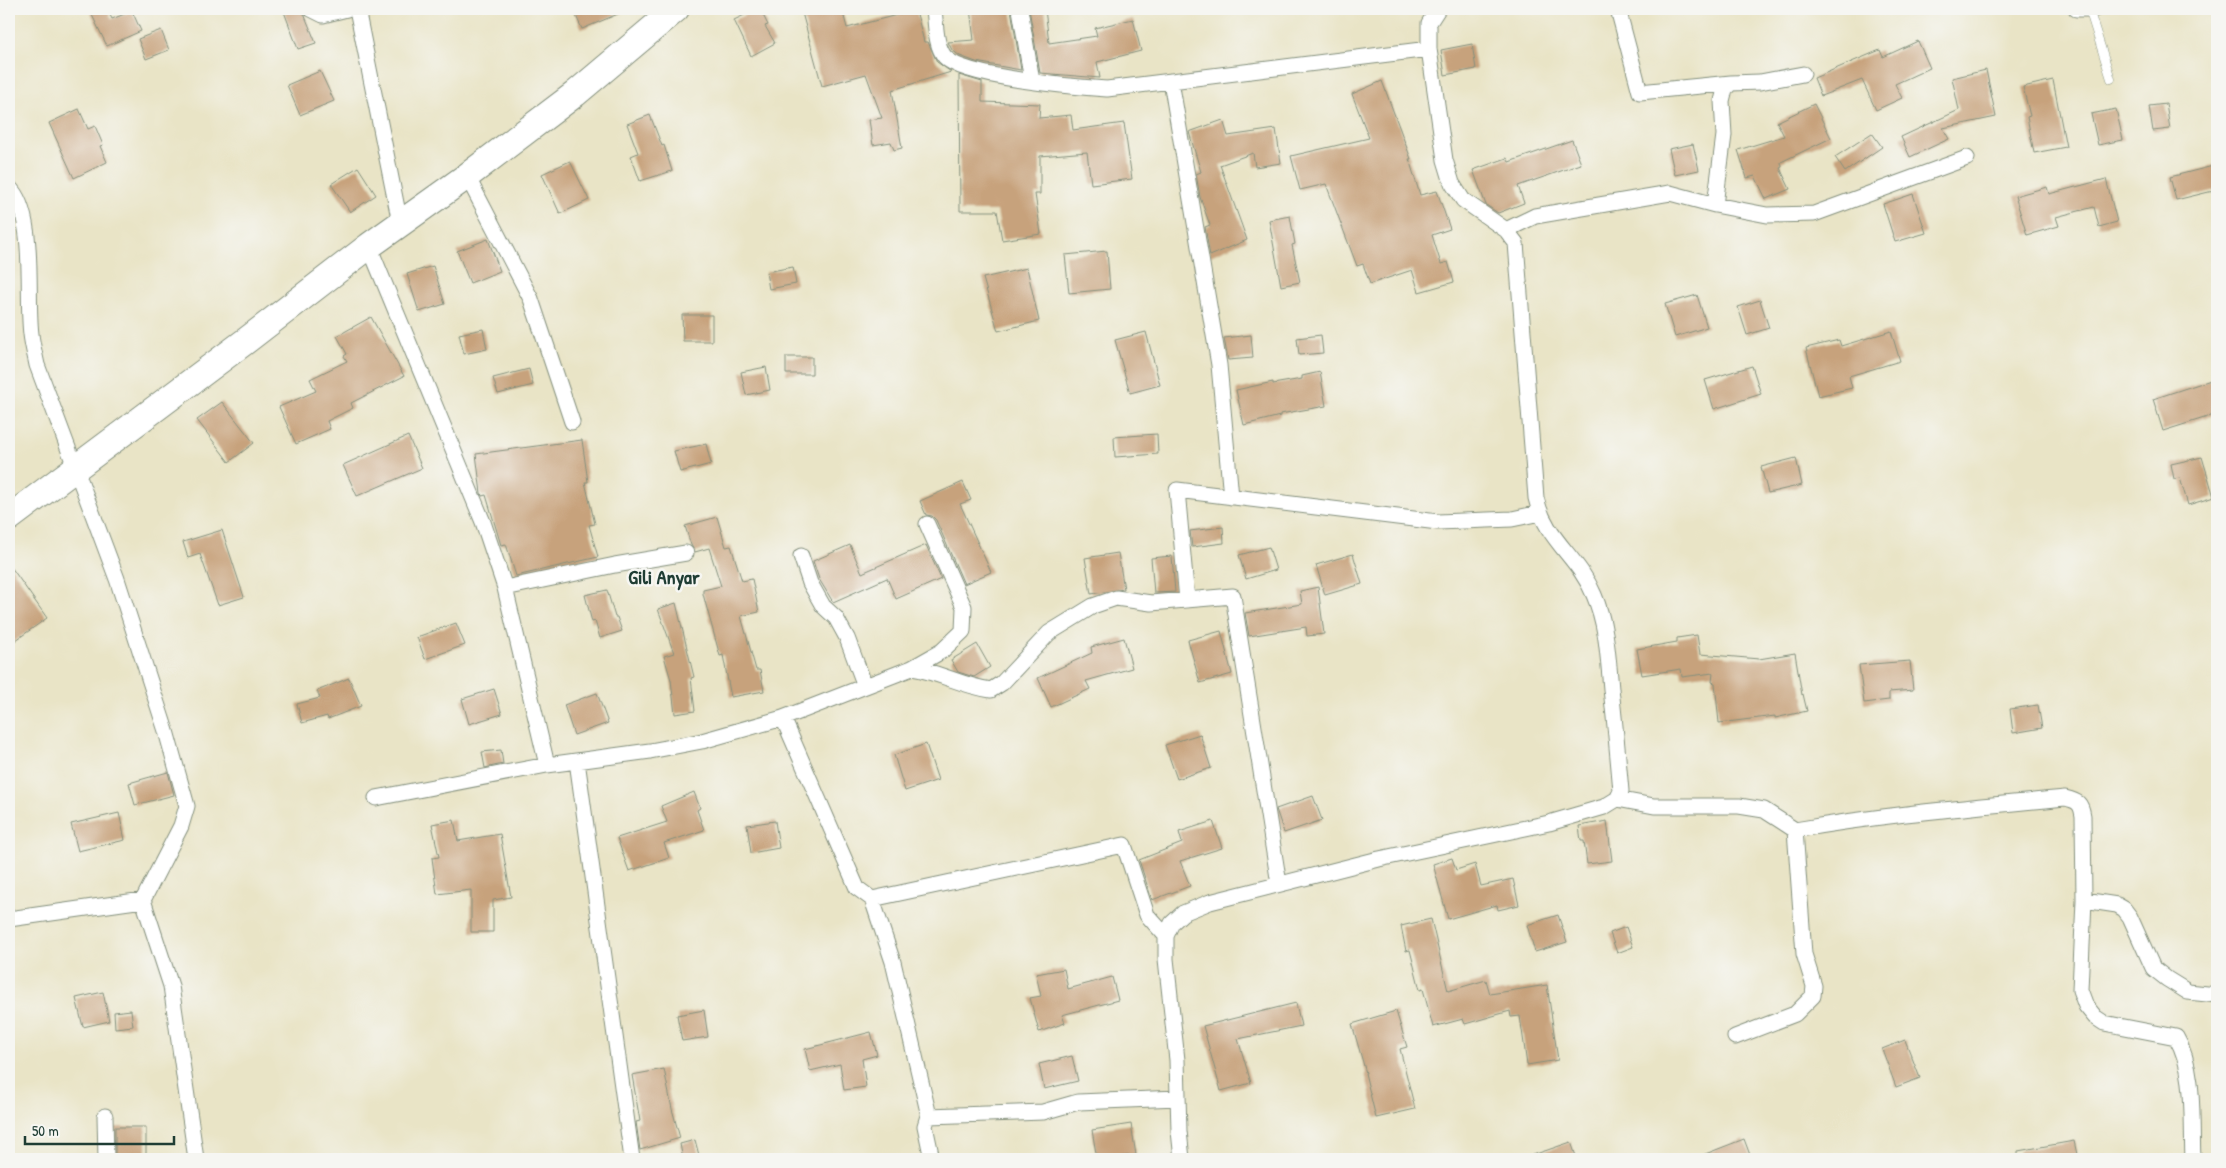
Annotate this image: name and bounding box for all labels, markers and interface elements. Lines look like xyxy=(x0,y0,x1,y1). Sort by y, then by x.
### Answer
district label: Gili Anyar xyxy=(628,563,700,591)
scale bar xyxy=(25,1113,174,1145)
text: 50 m xyxy=(32,1120,59,1141)

